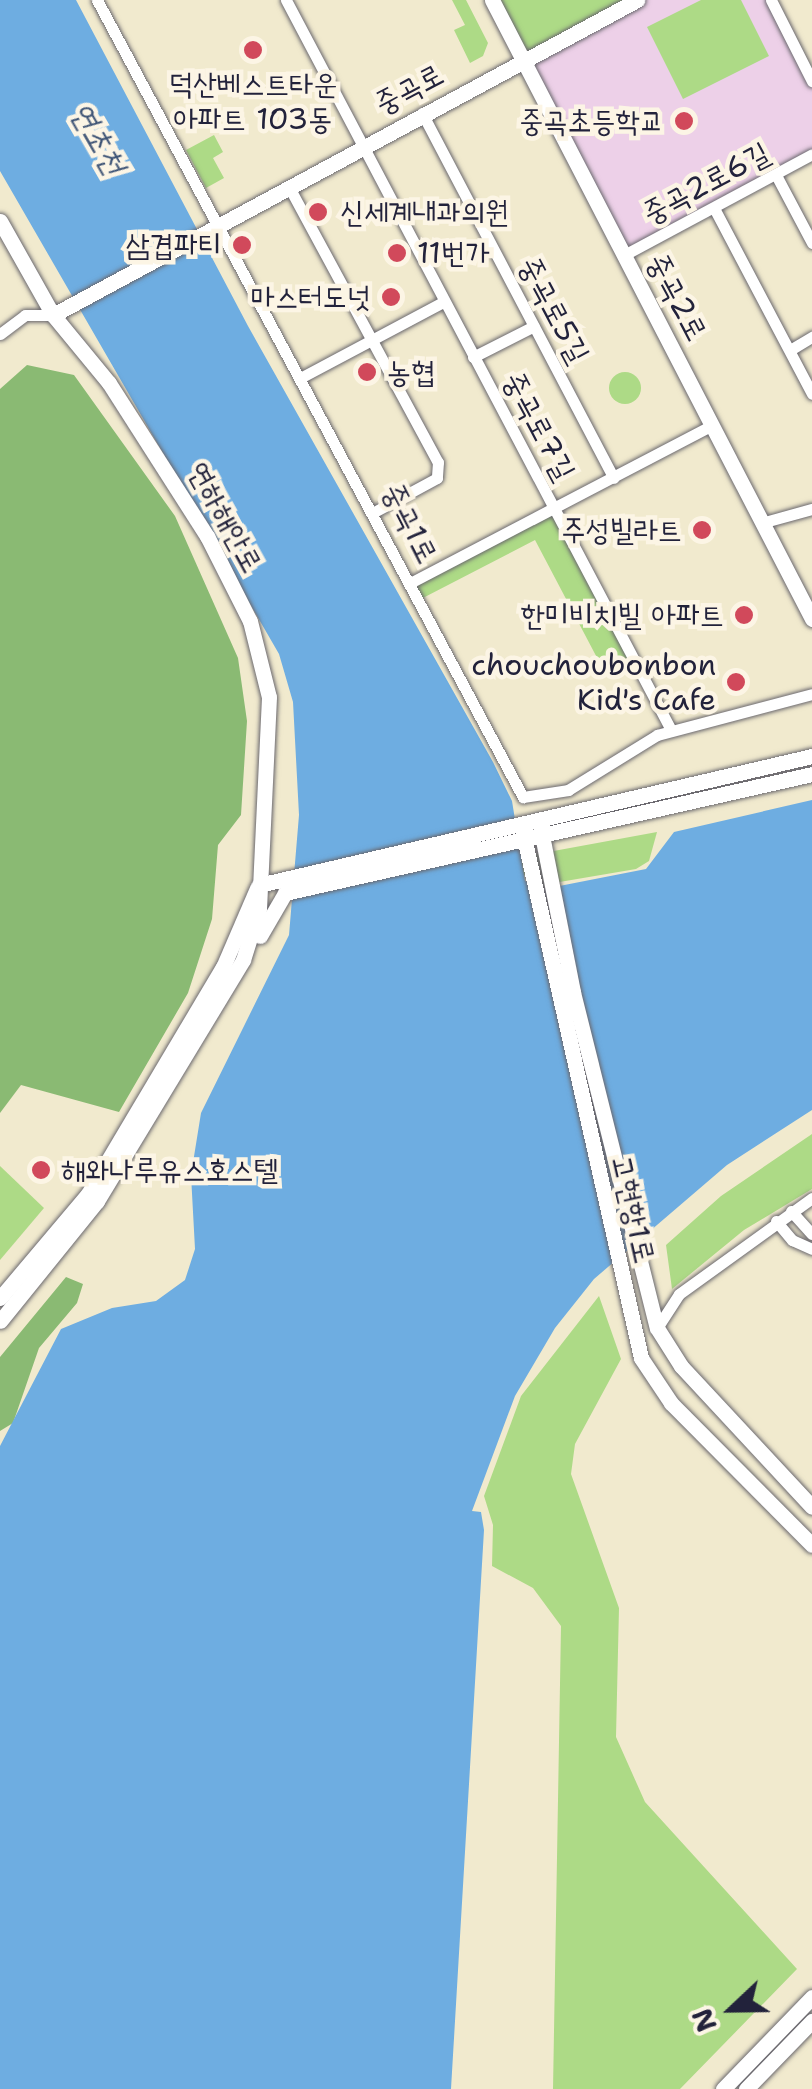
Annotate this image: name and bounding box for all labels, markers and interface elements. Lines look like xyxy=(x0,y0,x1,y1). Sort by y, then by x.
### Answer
marker: 덕산베스트타운 아파트 103동 xyxy=(242,39,264,61)
street label: 중곡로 xyxy=(369,56,449,122)
place label: 덕산베스트타운 아파트 103동 xyxy=(169,66,337,136)
water label: 연초천 xyxy=(62,95,134,181)
place label: 중곡초등학교 xyxy=(519,103,664,139)
marker: 중곡초등학교 xyxy=(673,110,695,132)
street label: 중곡2로6길 xyxy=(636,135,776,231)
place label: 신세계내과의원 xyxy=(340,194,509,230)
marker: 신세계내과의원 xyxy=(305,199,331,225)
place label: 삼겹파티 xyxy=(125,227,222,263)
marker: 삼겹파티 xyxy=(231,234,253,256)
place label: 11번가 xyxy=(417,235,489,271)
marker: 11번가 xyxy=(386,242,408,264)
street label: 중곡2로 xyxy=(639,247,715,347)
street label: 중곡로5길 xyxy=(511,251,597,369)
place label: 마스터도넛 xyxy=(250,279,371,315)
marker: 마스터도넛 xyxy=(380,286,402,308)
place label: 농협 xyxy=(387,354,435,390)
marker: 농협 xyxy=(356,361,378,383)
street label: 중곡로7길 xyxy=(496,366,582,486)
street label: 연하해안로 xyxy=(180,455,270,579)
street label: 중곡1로 xyxy=(375,477,445,569)
place label: 주성빌라트 xyxy=(561,512,682,548)
marker: 주성빌라트 xyxy=(691,519,713,541)
place label: 한미비치빌 아파트 xyxy=(521,597,724,633)
marker: 한미비치빌 아파트 xyxy=(733,604,755,626)
place label: chouchoubonbon Kid's Cafe xyxy=(471,647,716,718)
marker: chouchoubonbon Kid's Cafe xyxy=(725,671,747,693)
place label: 해와나루유스호스텔 xyxy=(61,1152,278,1188)
street label: 고현항1로 xyxy=(603,1152,663,1266)
marker: 해와나루유스호스텔 xyxy=(30,1159,52,1181)
north arrow xyxy=(682,1959,782,2059)
text: N xyxy=(682,2003,726,2038)

